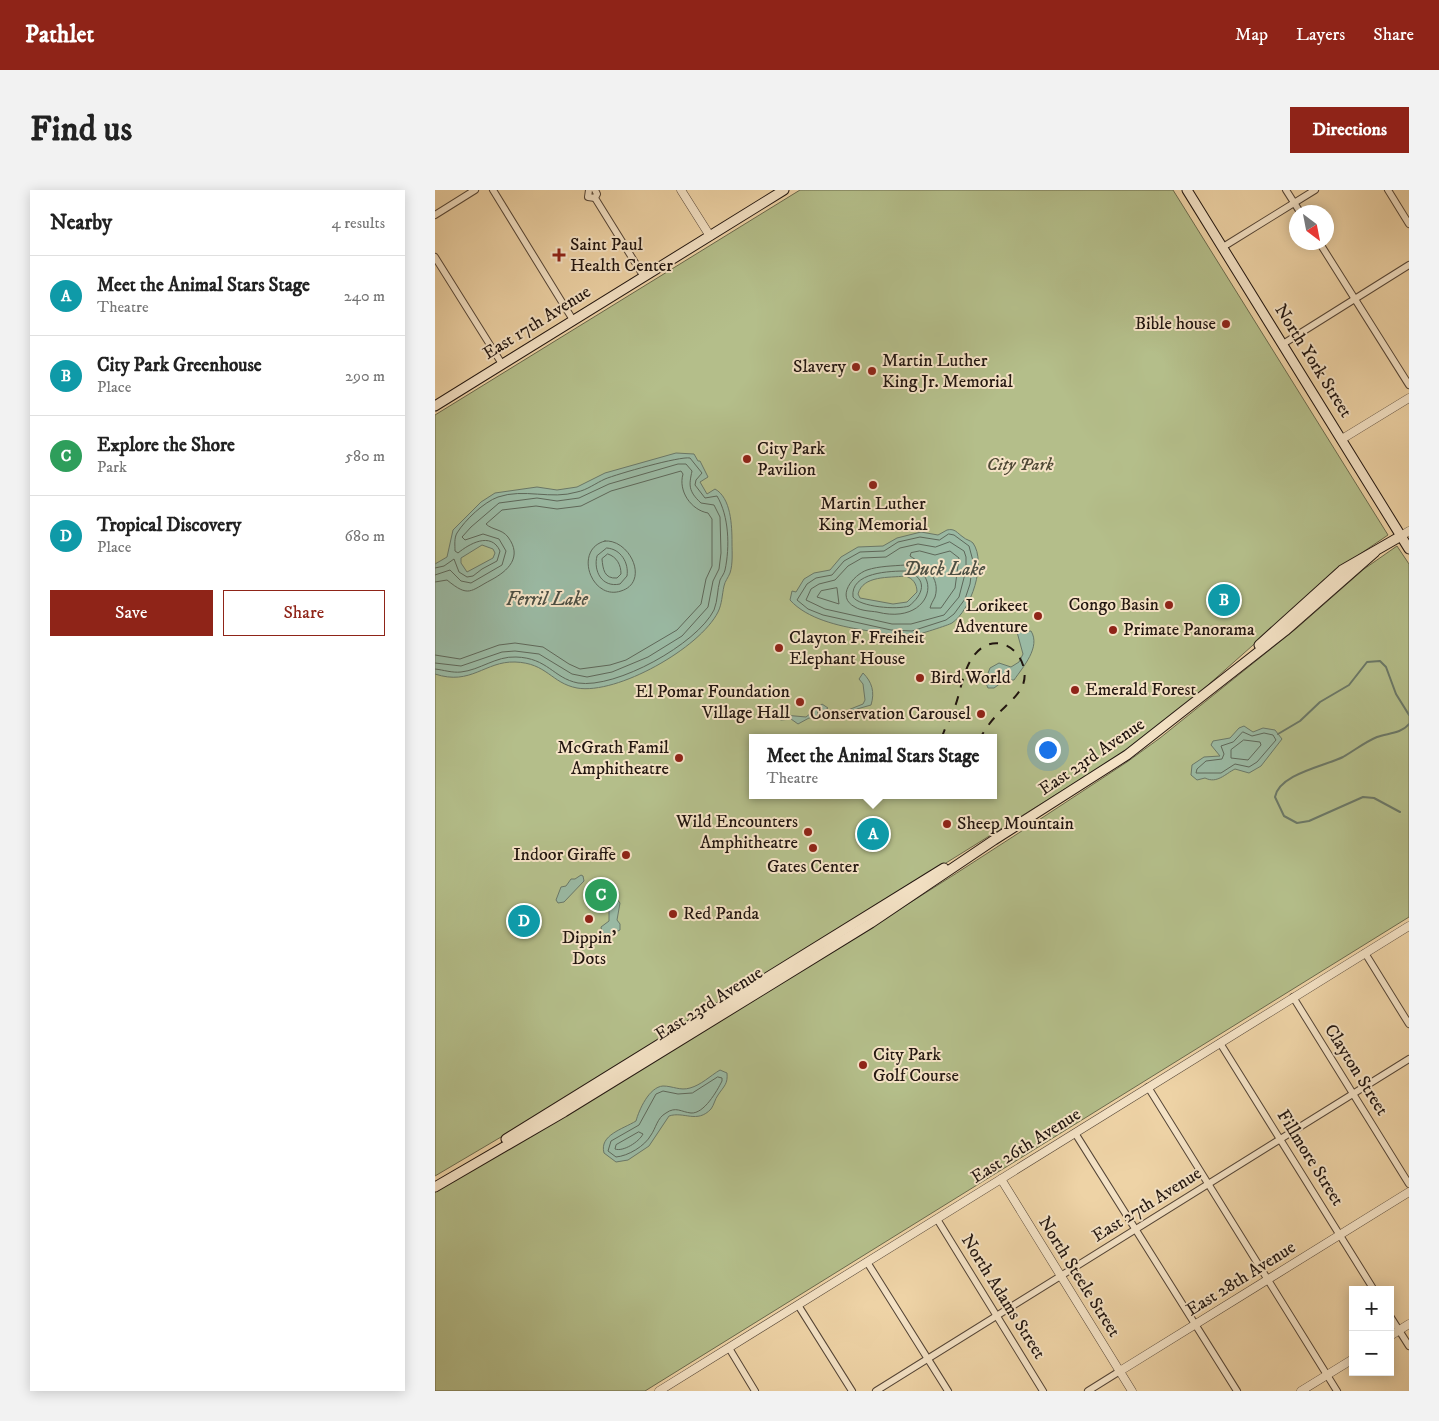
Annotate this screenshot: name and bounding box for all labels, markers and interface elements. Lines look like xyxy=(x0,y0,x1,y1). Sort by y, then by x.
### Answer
text: Pathlet xyxy=(25,20,94,50)
text: Map xyxy=(1235,24,1268,46)
text: Layers xyxy=(1296,24,1345,46)
text: Share xyxy=(1373,24,1414,46)
button: Directions xyxy=(1290,107,1409,153)
text: Find us xyxy=(30,108,132,152)
north arrow xyxy=(1289,205,1334,250)
text: Nearby xyxy=(50,210,112,236)
text: 4 results xyxy=(332,213,385,233)
place label: Saint Paul Health Center xyxy=(570,234,673,277)
marker: Saint Paul Health Center xyxy=(552,248,566,262)
text: Meet the Animal Stars Stage xyxy=(97,274,310,297)
street label: East 17th Avenue xyxy=(479,281,595,365)
text: A xyxy=(61,286,71,306)
text: 240 m xyxy=(344,286,385,306)
text: Theatre xyxy=(97,297,149,317)
street label: North York Street xyxy=(1269,300,1357,422)
place label: Bible house xyxy=(1135,313,1216,335)
marker: Bible house xyxy=(1220,318,1232,330)
place label: Martin Luther King Jr. Memorial xyxy=(882,350,1013,393)
text: City Park Greenhouse xyxy=(97,354,262,377)
place label: Slavery xyxy=(793,356,846,378)
marker: Slavery xyxy=(850,361,862,373)
marker: Martin Luther King Jr. Memorial xyxy=(866,365,878,377)
text: B xyxy=(61,366,71,386)
text: 290 m xyxy=(345,366,385,386)
text: Place xyxy=(97,377,131,397)
text: Explore the Shore xyxy=(97,434,235,457)
place label: City Park Pavilion xyxy=(757,438,825,481)
text: C xyxy=(61,446,71,466)
text: 580 m xyxy=(345,446,385,466)
marker: City Park Pavilion xyxy=(741,453,753,465)
park label: City Park xyxy=(987,454,1054,476)
text: Park xyxy=(97,457,127,477)
marker: Martin Luther King Memorial xyxy=(867,479,879,491)
place label: Martin Luther King Memorial xyxy=(818,493,928,536)
text: Tropical Discovery xyxy=(97,514,241,537)
text: D xyxy=(60,526,72,546)
text: 680 m xyxy=(345,526,385,546)
text: Place xyxy=(97,537,131,557)
water label: Duck Lake xyxy=(903,558,985,581)
pin: B xyxy=(1208,581,1240,619)
water label: Ferril Lake xyxy=(506,588,589,611)
button: Save xyxy=(50,590,213,636)
button: Share xyxy=(223,590,385,636)
place label: Congo Basin xyxy=(1068,594,1160,616)
place label: Lorikeet Adventure xyxy=(954,595,1028,638)
marker: Congo Basin xyxy=(1163,599,1175,611)
marker: Lorikeet Adventure xyxy=(1032,610,1044,622)
place label: Primate Panorama xyxy=(1123,619,1255,641)
marker: Primate Panorama xyxy=(1107,624,1119,636)
place label: Clayton F. Freiheit Elephant House xyxy=(789,627,925,670)
marker: Clayton F. Freiheit Elephant House xyxy=(773,642,785,654)
place label: Bird World xyxy=(930,667,1011,689)
marker: Bird World xyxy=(914,672,926,684)
place label: Emerald Forest xyxy=(1085,679,1197,701)
place label: El Pomar Foundation Village Hall xyxy=(635,681,791,724)
marker: Emerald Forest xyxy=(1069,684,1081,696)
marker: El Pomar Foundation Village Hall xyxy=(794,696,806,708)
place label: Conservation Carousel xyxy=(810,703,972,725)
marker: Conservation Carousel xyxy=(975,708,987,720)
street label: East 23rd Avenue xyxy=(1035,713,1149,801)
popup xyxy=(749,734,997,799)
place label: McGrath Famil Amphitheatre xyxy=(557,737,670,780)
your location xyxy=(1035,737,1061,763)
text: Meet the Animal Stars Stage xyxy=(767,745,979,768)
marker: McGrath Famil Amphitheatre xyxy=(673,752,685,764)
text: Theatre xyxy=(767,768,818,788)
place label: Wild Encounters Amphitheatre xyxy=(675,811,798,854)
place label: Sheep Mountain xyxy=(957,813,1075,835)
pin: A xyxy=(857,815,889,853)
marker: Sheep Mountain xyxy=(941,818,953,830)
marker: Wild Encounters Amphitheatre xyxy=(802,826,814,838)
marker: Gates Center xyxy=(807,842,819,854)
place label: Indoor Giraffe xyxy=(513,844,616,866)
marker: Indoor Giraffe xyxy=(620,849,632,861)
place label: Gates Center xyxy=(767,856,859,878)
pin: C xyxy=(585,876,617,914)
pin: D xyxy=(508,902,540,940)
place label: Red Panda xyxy=(683,903,760,925)
marker: Red Panda xyxy=(667,908,679,920)
marker: Dippin' Dots xyxy=(583,913,595,925)
place label: Dippin' Dots xyxy=(562,927,617,970)
street label: East 23rd Avenue xyxy=(651,962,767,1046)
street label: Clayton Street xyxy=(1319,1020,1393,1120)
place label: City Park Golf Course xyxy=(873,1044,959,1087)
marker: City Park Golf Course xyxy=(857,1059,869,1071)
street label: East 26th Avenue xyxy=(967,1103,1085,1189)
street label: Fillmore Street xyxy=(1272,1106,1348,1210)
street label: East 27th Avenue xyxy=(1088,1163,1206,1247)
street label: North Steele Street xyxy=(1033,1213,1125,1342)
street label: North Adams Street xyxy=(956,1231,1050,1364)
street label: East 28th Avenue xyxy=(1182,1237,1300,1321)
map controls xyxy=(1349,1286,1394,1376)
button: + xyxy=(1349,1286,1394,1331)
button: − xyxy=(1349,1331,1394,1376)

